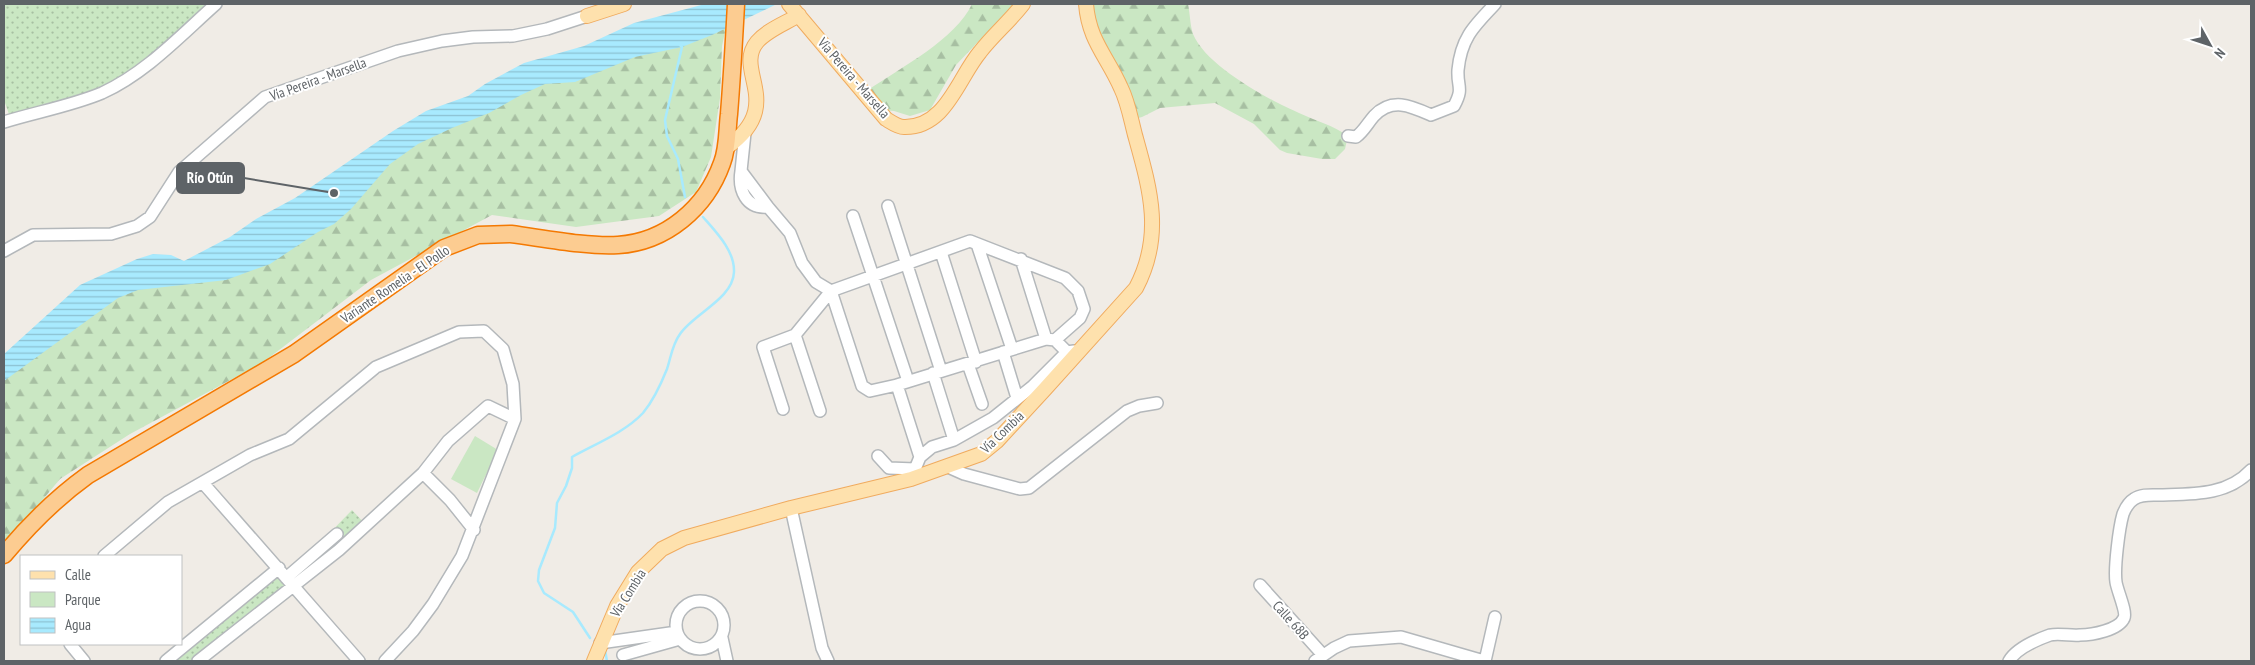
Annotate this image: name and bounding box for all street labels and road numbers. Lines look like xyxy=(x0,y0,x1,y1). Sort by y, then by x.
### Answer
street label: Vía Pereira - Marsella xyxy=(813,33,894,122)
street label: Vía Pereira - Marsella xyxy=(266,53,369,105)
street label: Variante Romelia - El Pollo xyxy=(336,241,453,328)
street label: Vía Combia xyxy=(976,407,1027,458)
street label: Vía Combia xyxy=(606,566,650,621)
street label: Calle 68B xyxy=(1269,597,1313,643)

